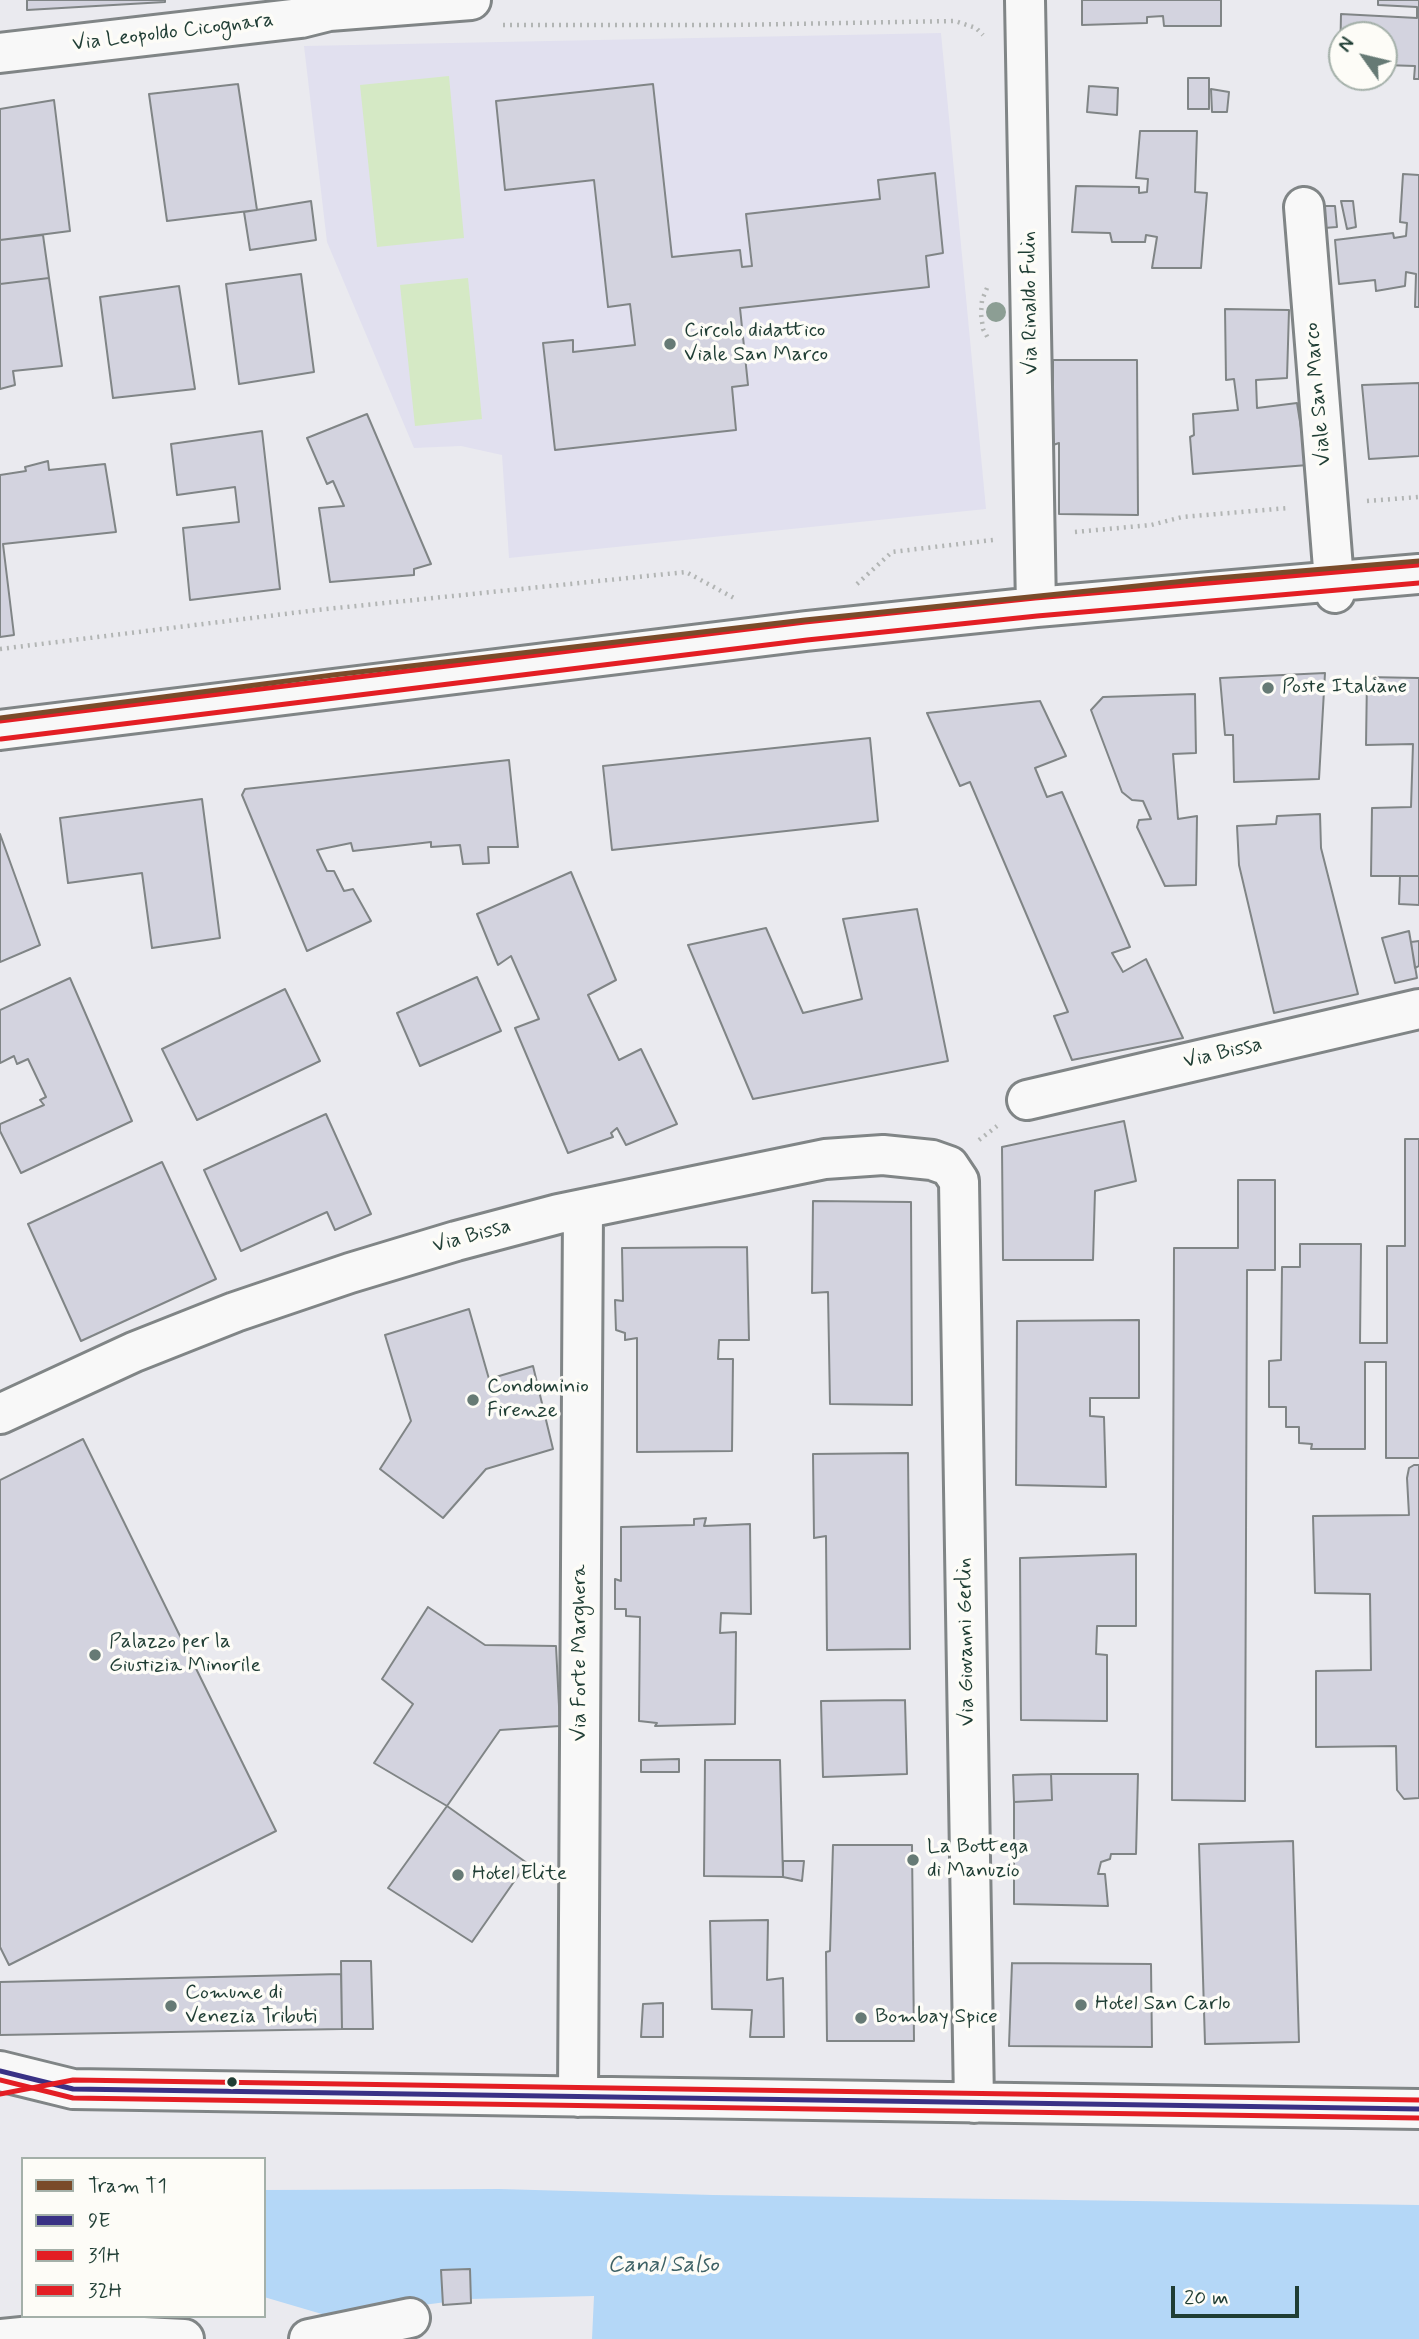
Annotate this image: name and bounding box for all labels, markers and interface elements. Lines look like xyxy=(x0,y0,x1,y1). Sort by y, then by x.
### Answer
street label: Via Leopoldo Cicognara xyxy=(71,8,275,58)
north arrow xyxy=(1328,21,1398,91)
text: N xyxy=(1333,33,1361,57)
street label: Via Rinaldo Fulin xyxy=(1017,231,1045,375)
place label: Circolo didattico Viale San Marco xyxy=(684,319,828,369)
street label: Viale San Marco xyxy=(1300,321,1338,467)
marker: Circolo didattico Viale San Marco xyxy=(662,336,678,352)
place label: Poste Italiane xyxy=(1282,675,1407,701)
marker: Poste Italiane xyxy=(1260,680,1276,696)
street label: Via Bissa xyxy=(1181,1033,1265,1075)
street label: Via Bissa xyxy=(430,1214,514,1260)
place label: Condominio Firenze xyxy=(487,1375,589,1425)
marker: Condominio Firenze xyxy=(465,1392,481,1408)
street label: Via Giovanni Gerlin xyxy=(953,1557,981,1727)
street label: Via Forte Marghera xyxy=(568,1564,594,1742)
place label: Palazzo per la Giustizia Minorile xyxy=(109,1630,261,1680)
marker: Palazzo per la Giustizia Minorile xyxy=(87,1647,103,1663)
place label: La Bottega di Manuzio xyxy=(927,1835,1028,1885)
marker: La Bottega di Manuzio xyxy=(905,1852,921,1868)
place label: Hotel Elite xyxy=(472,1862,567,1888)
marker: Hotel Elite xyxy=(450,1867,466,1883)
place label: Comune di Venezia Tributi xyxy=(185,1981,317,2031)
place label: Hotel San Carlo xyxy=(1095,1992,1230,2018)
marker: Hotel San Carlo xyxy=(1073,1997,1089,2013)
marker: Comune di Venezia Tributi xyxy=(163,1998,179,2014)
place label: Bombay Spice xyxy=(875,2005,998,2031)
marker: Bombay Spice xyxy=(853,2010,869,2026)
unlabelled marker xyxy=(225,2075,239,2089)
legend xyxy=(21,2157,266,2318)
text: Tram T1 xyxy=(88,2172,167,2200)
text: 9E xyxy=(88,2207,111,2235)
text: 31H xyxy=(88,2242,120,2270)
water label: Canal Salso xyxy=(607,2252,719,2280)
scale bar xyxy=(1174,2272,1302,2316)
text: 32H xyxy=(88,2277,122,2305)
text: 20 m xyxy=(1184,2284,1229,2312)

